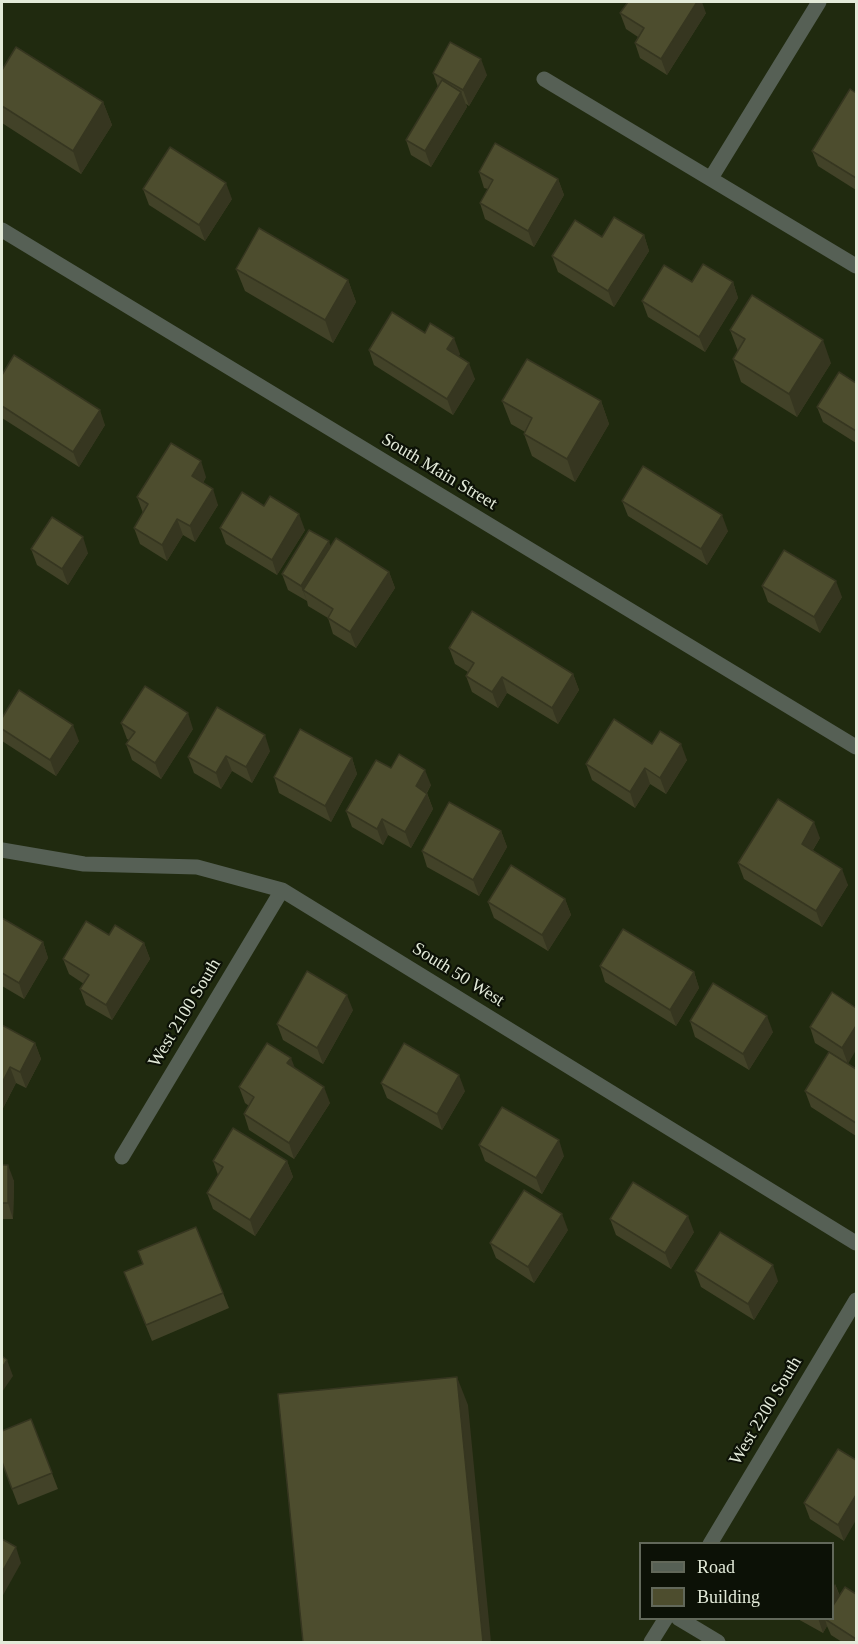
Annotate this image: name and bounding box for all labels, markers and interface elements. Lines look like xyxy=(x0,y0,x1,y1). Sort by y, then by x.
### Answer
street label: South Main Street xyxy=(377,429,501,515)
street label: South 50 West xyxy=(408,938,508,1012)
street label: West 2100 South xyxy=(144,955,226,1071)
street label: West 2200 South xyxy=(725,1353,807,1469)
legend xyxy=(639,1542,834,1620)
text: Road xyxy=(697,1557,735,1577)
text: Building xyxy=(697,1587,760,1607)

